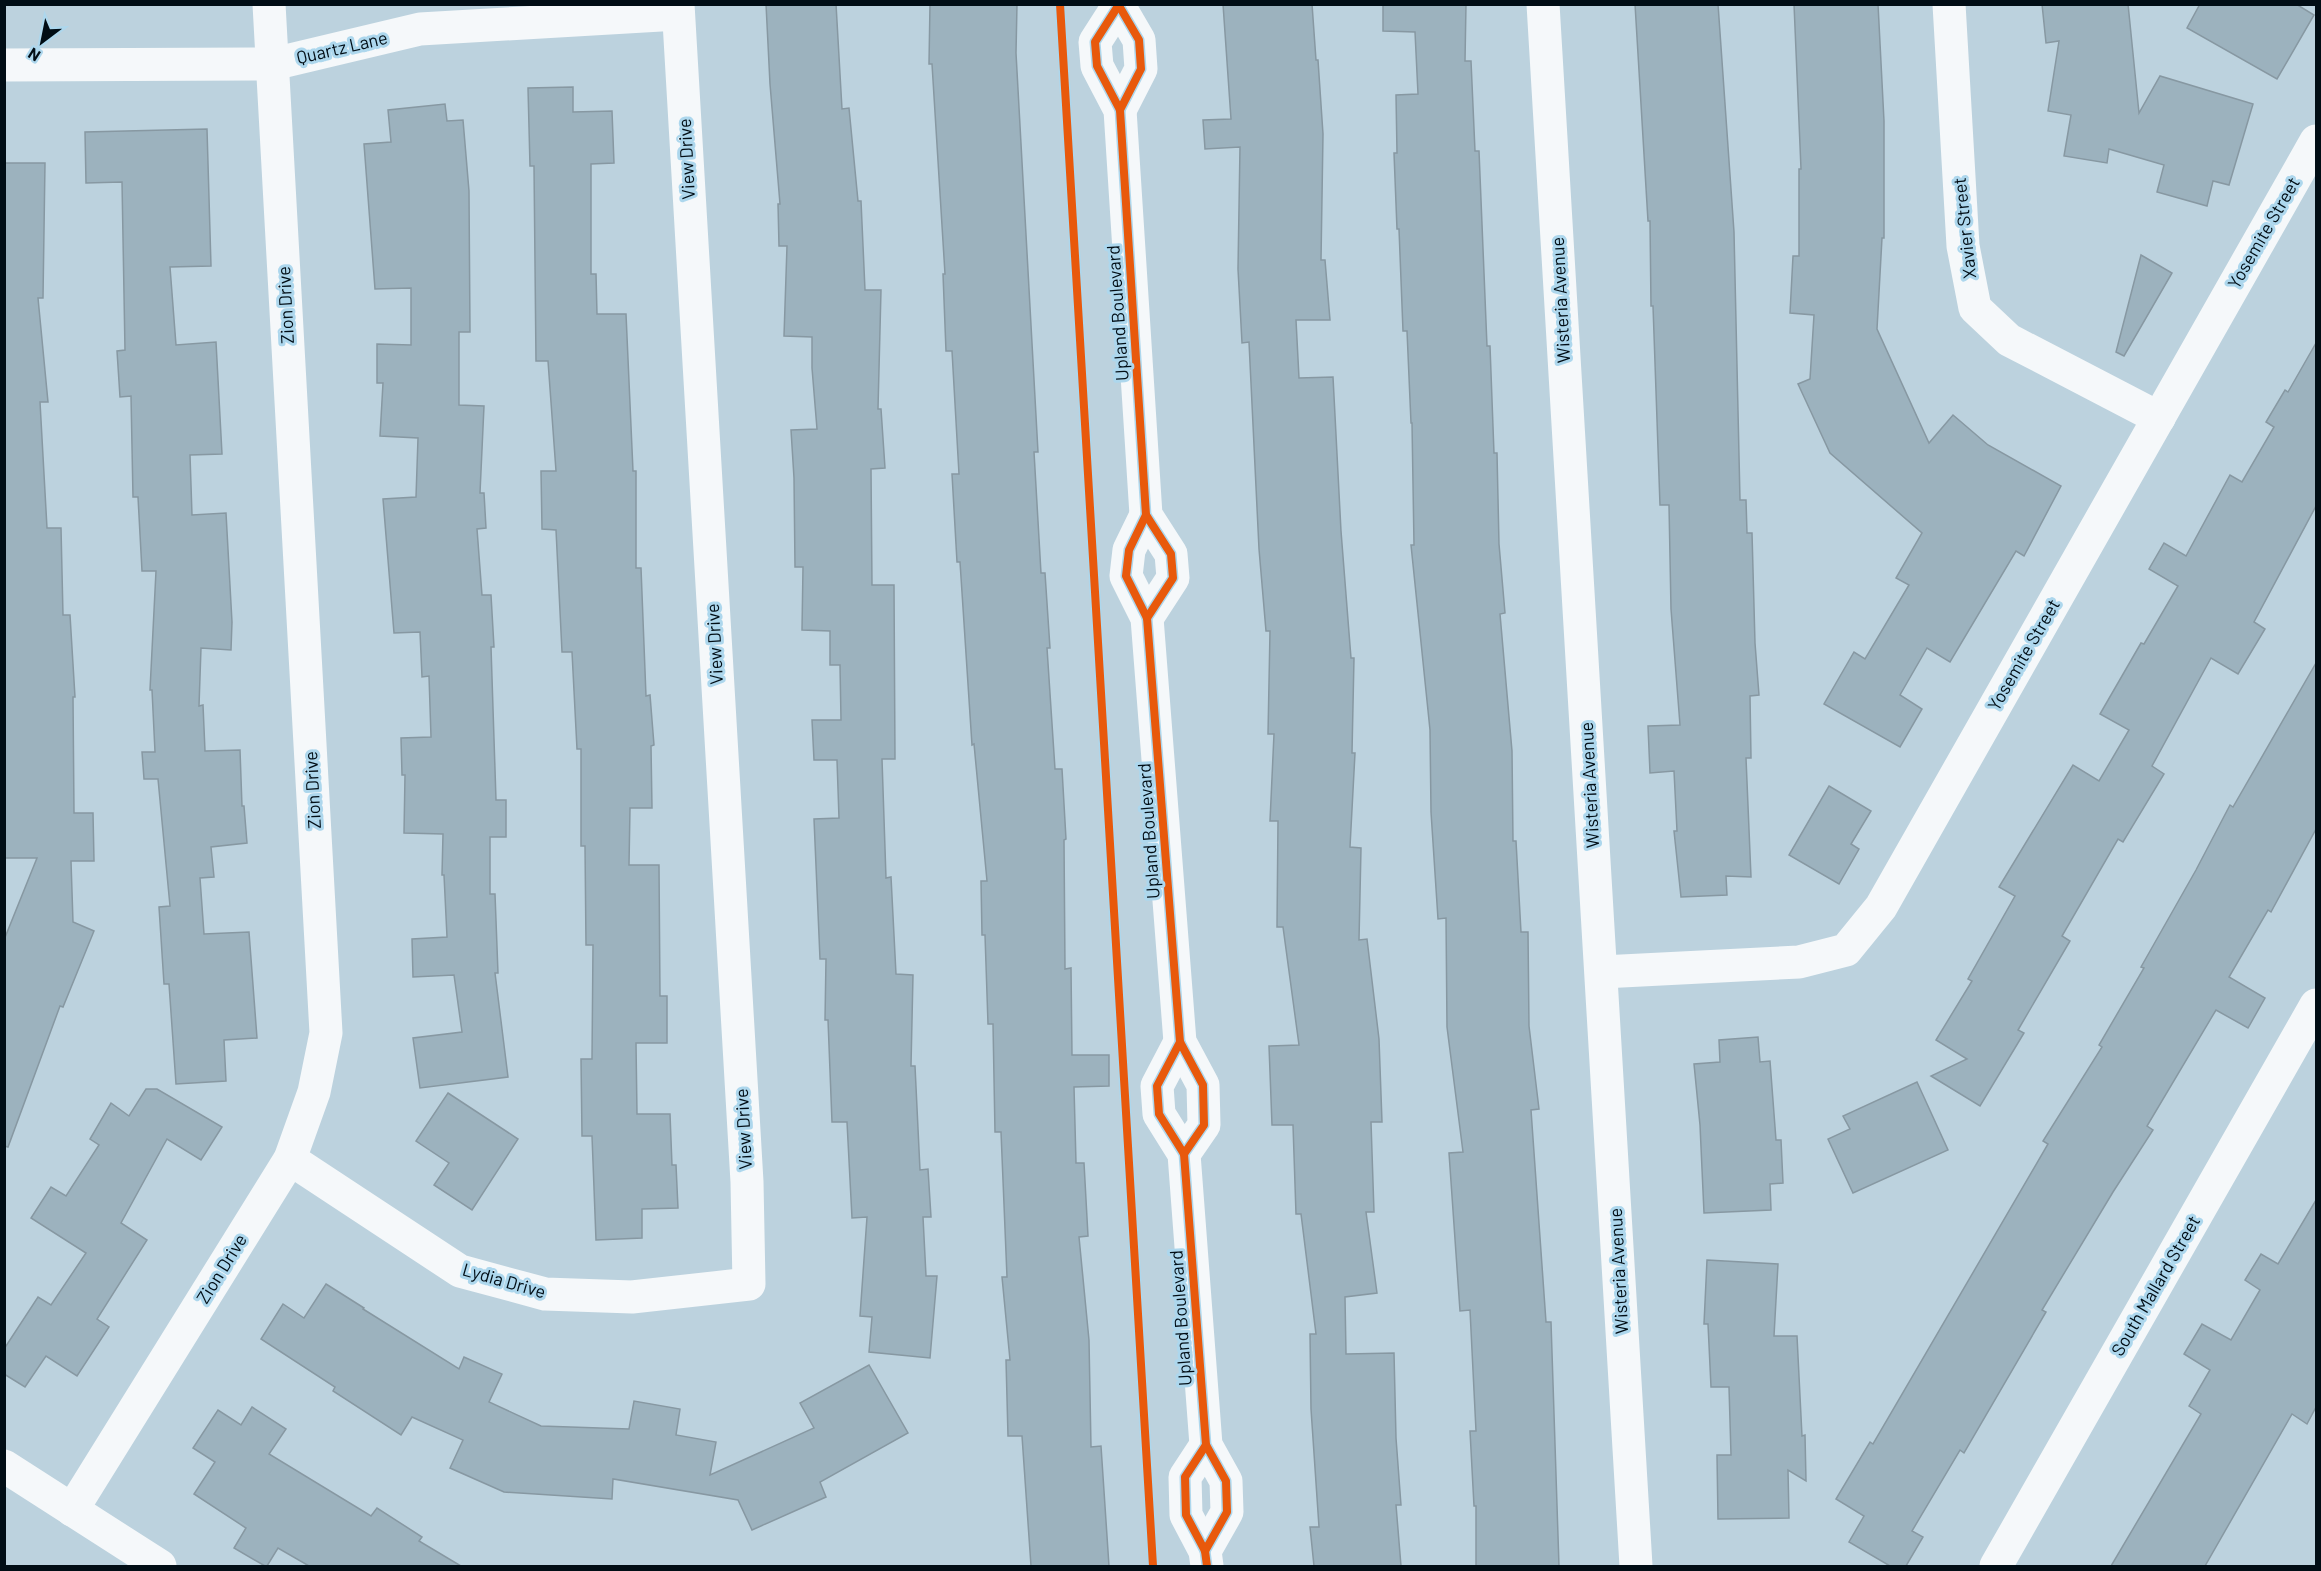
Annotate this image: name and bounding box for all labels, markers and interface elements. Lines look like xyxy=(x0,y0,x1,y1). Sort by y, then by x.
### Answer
north arrow xyxy=(12,12,72,72)
street label: Quartz Lane xyxy=(294,26,389,68)
text: N xyxy=(24,44,43,66)
street label: View Drive xyxy=(673,118,699,200)
street label: Yosemite Street xyxy=(2222,173,2304,292)
street label: Xavier Street xyxy=(1948,176,1980,280)
street label: Wisteria Avenue xyxy=(1546,237,1574,364)
street label: Upland Boulevard xyxy=(1101,244,1133,382)
street label: Zion Drive xyxy=(272,266,298,344)
street label: Yosemite Street xyxy=(1982,595,2064,714)
street label: View Drive xyxy=(701,603,727,685)
street label: Wisteria Avenue xyxy=(1575,722,1603,849)
street label: Zion Drive xyxy=(299,751,325,829)
street label: Upland Boulevard xyxy=(1132,762,1164,900)
street label: View Drive xyxy=(730,1088,756,1170)
street label: Wisteria Avenue xyxy=(1604,1208,1632,1335)
street label: South Mallard Street xyxy=(2106,1211,2204,1360)
street label: Zion Drive xyxy=(191,1230,251,1307)
street label: Upland Boulevard xyxy=(1164,1249,1196,1387)
street label: Lydia Drive xyxy=(460,1258,548,1302)

